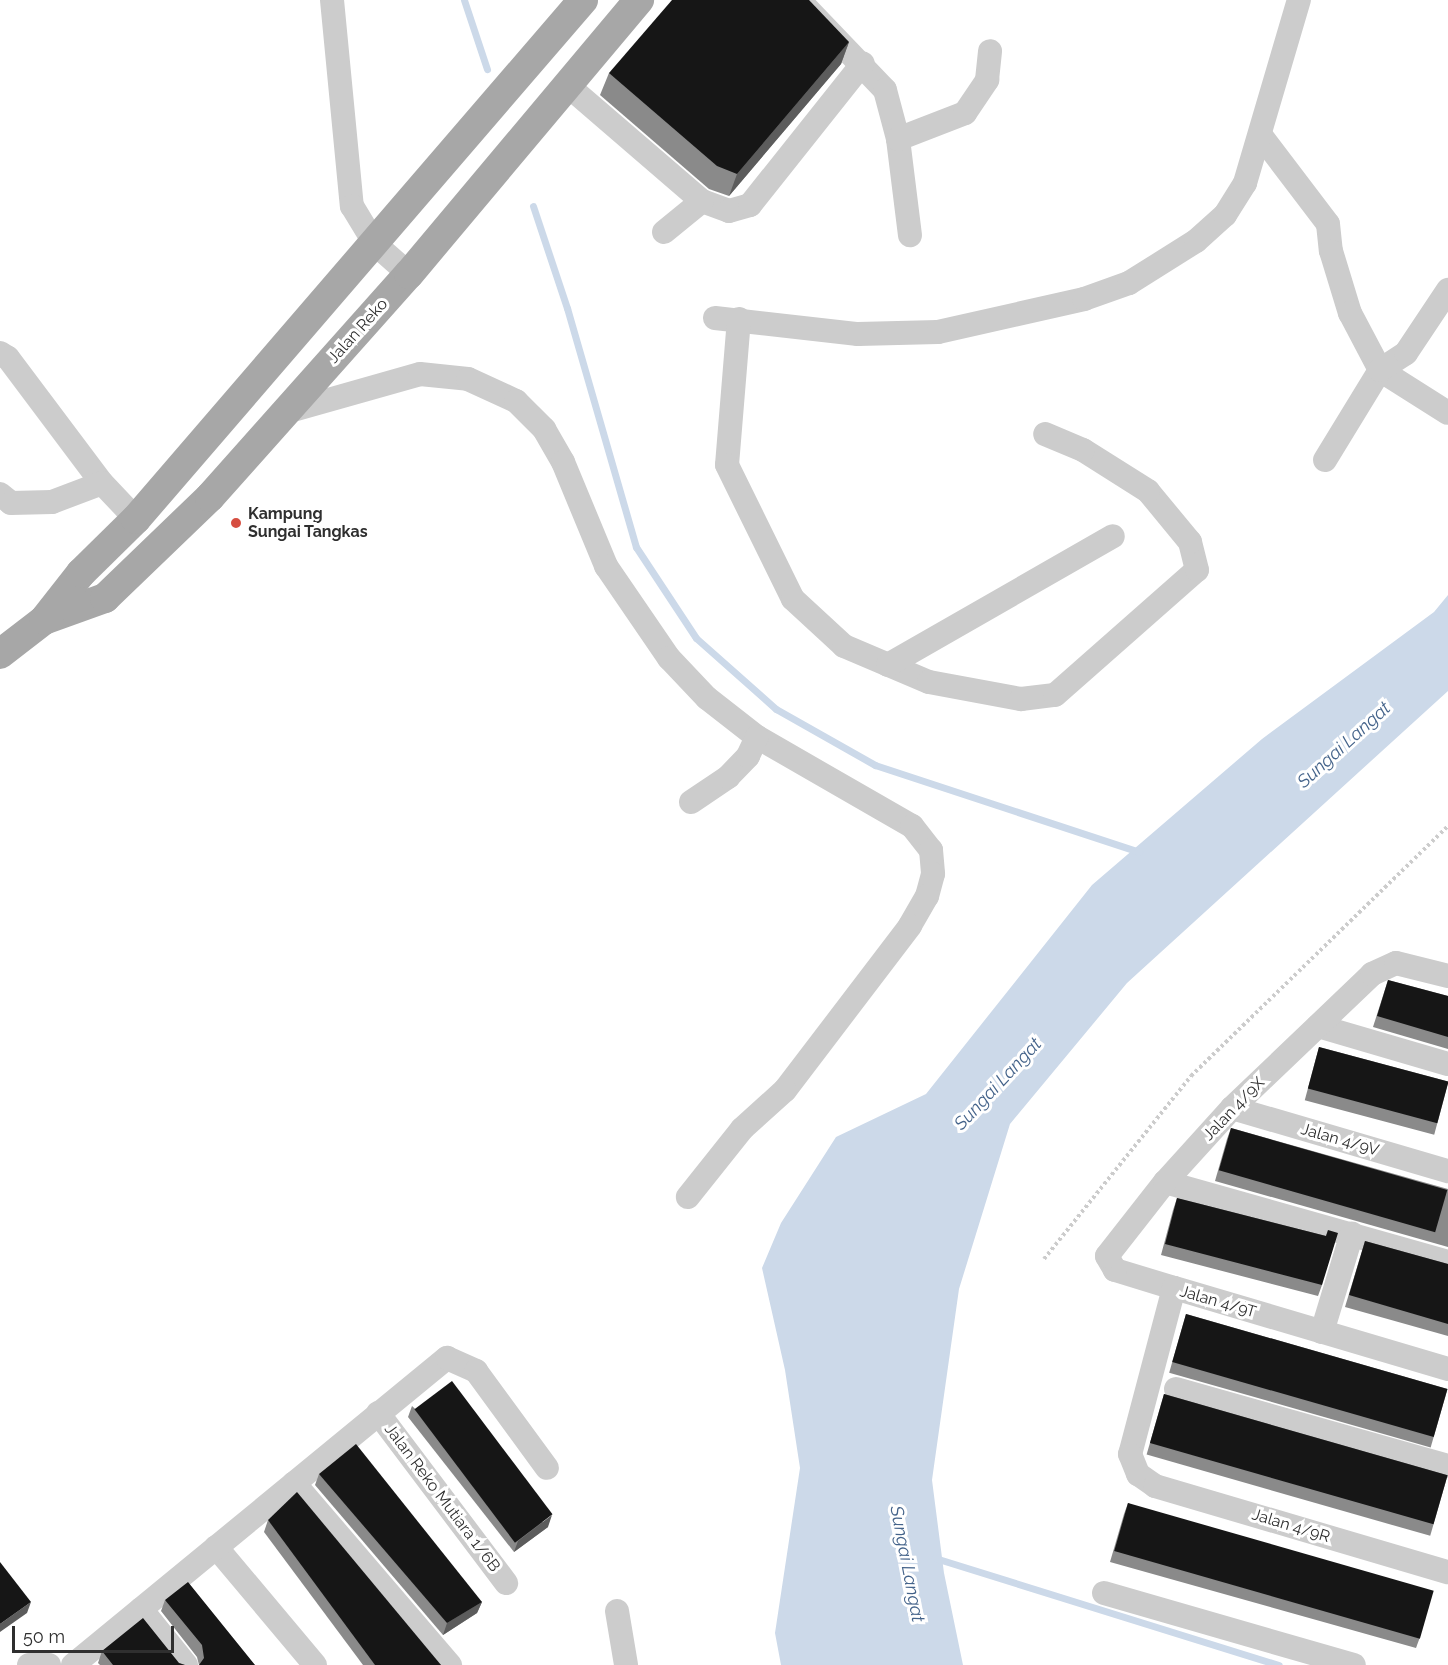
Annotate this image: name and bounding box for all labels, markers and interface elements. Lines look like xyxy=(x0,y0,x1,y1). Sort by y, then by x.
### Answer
street label: Jalan Reko xyxy=(324,295,392,367)
place label: Kampung Sungai Tangkas xyxy=(248,504,368,542)
marker: Kampung Sungai Tangkas xyxy=(229,516,243,530)
water label: Sungai Langat xyxy=(1293,697,1395,793)
water label: Sungai Langat xyxy=(950,1033,1046,1135)
street label: Jalan 4/9X xyxy=(1199,1074,1269,1144)
street label: Jalan 4/9V xyxy=(1299,1120,1381,1160)
street label: Jalan 4/9T xyxy=(1178,1282,1258,1322)
street label: Jalan Reko Mutiara 1/6B xyxy=(380,1420,504,1576)
water label: Sungai Langat xyxy=(885,1504,929,1624)
street label: Jalan 4/9R xyxy=(1250,1505,1332,1547)
scale bar xyxy=(15,1614,177,1652)
text: 50 m xyxy=(23,1626,65,1647)

